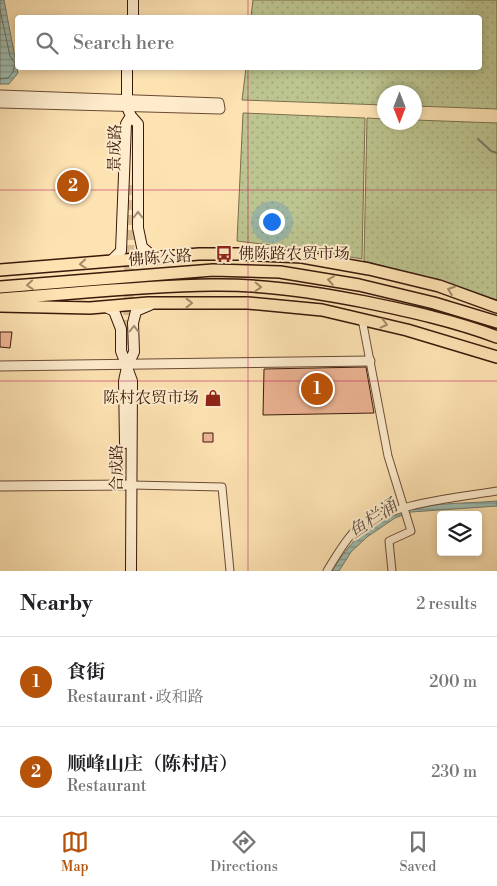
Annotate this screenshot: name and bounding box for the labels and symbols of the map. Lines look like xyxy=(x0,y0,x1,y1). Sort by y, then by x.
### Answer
north arrow xyxy=(377,85,422,130)
street label: 景成路 xyxy=(105,124,125,172)
pin: 2 xyxy=(57,167,89,205)
your location xyxy=(259,209,285,235)
one-way arrow xyxy=(133,211,143,218)
bus stop icon: 佛陈路农贸市场 xyxy=(214,244,234,264)
place label: 佛陈路农贸市场 xyxy=(238,244,350,264)
street label: 佛陈公路 xyxy=(127,246,193,270)
one-way arrow xyxy=(79,258,87,269)
one-way arrow xyxy=(327,276,336,286)
one-way arrow xyxy=(26,279,34,290)
one-way arrow xyxy=(254,281,262,292)
one-way arrow xyxy=(447,286,456,296)
one-way arrow xyxy=(185,298,193,308)
one-way arrow xyxy=(380,318,388,329)
one-way arrow xyxy=(129,324,139,332)
pin: 1 xyxy=(301,370,333,408)
place label: 陈村农贸市场 xyxy=(103,388,199,408)
shop icon: 陈村农贸市场 xyxy=(203,388,223,408)
street label: 合成路 xyxy=(107,444,127,492)
water label: 鱼栏涌 xyxy=(344,493,403,544)

